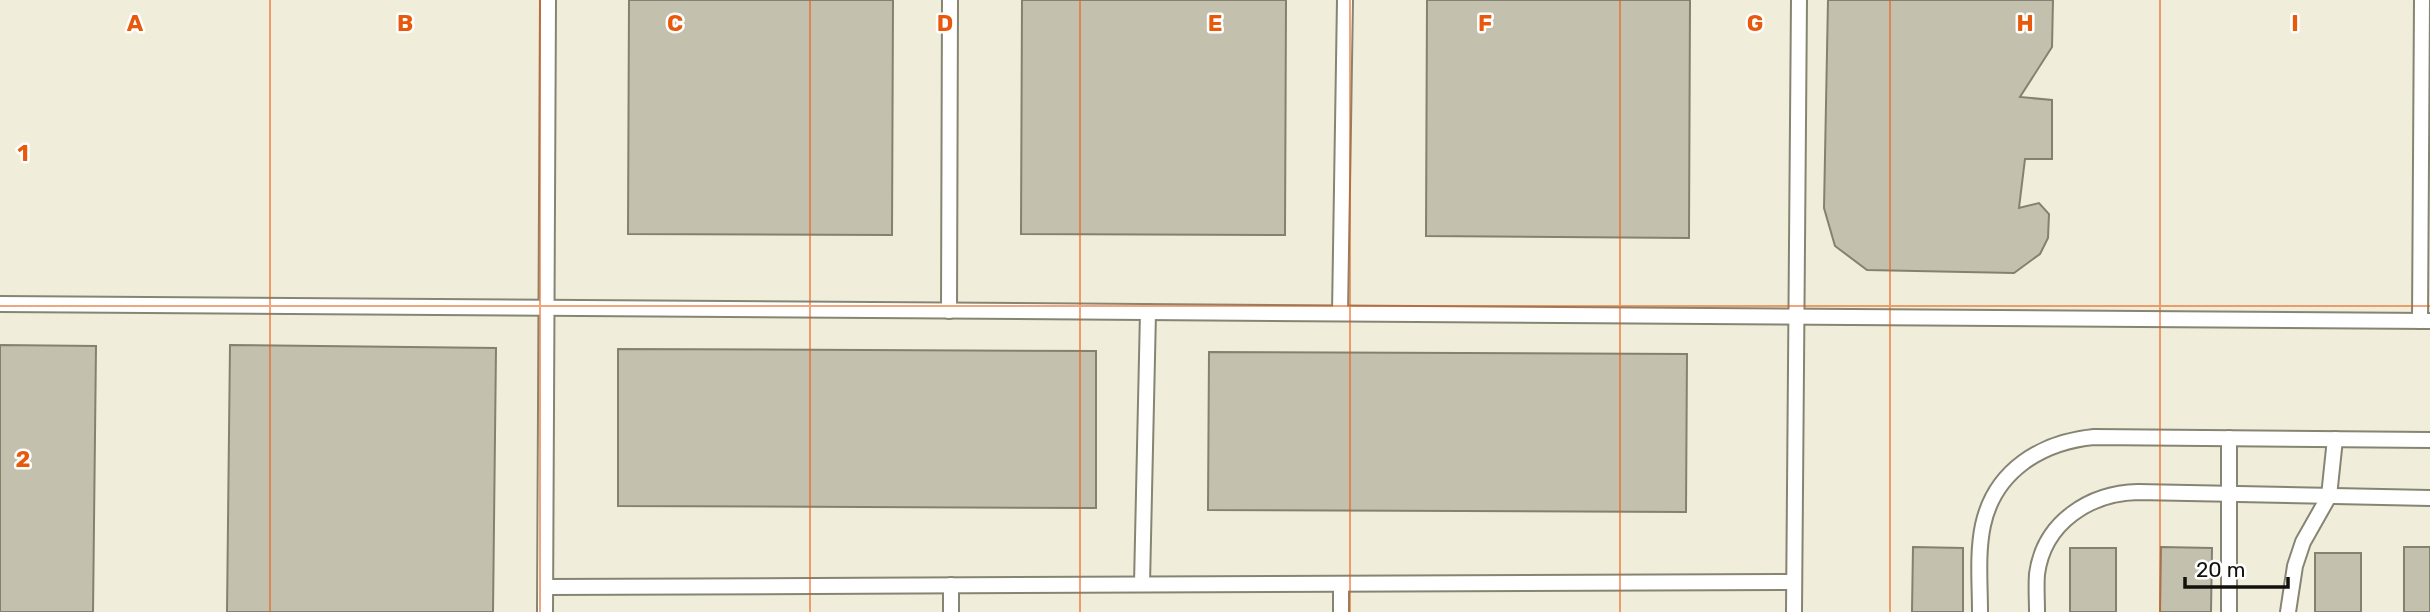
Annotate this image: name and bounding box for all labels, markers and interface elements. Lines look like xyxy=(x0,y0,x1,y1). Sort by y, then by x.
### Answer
text: A xyxy=(127,9,144,37)
text: B xyxy=(397,9,413,37)
text: C xyxy=(667,9,683,37)
text: D xyxy=(937,9,953,37)
text: E xyxy=(1208,9,1222,37)
text: F xyxy=(1478,9,1492,37)
text: G xyxy=(1747,9,1763,37)
text: H xyxy=(2016,9,2034,37)
text: I xyxy=(2291,9,2299,37)
text: 1 xyxy=(17,139,29,167)
text: 2 xyxy=(16,445,30,473)
scale bar xyxy=(2185,546,2288,590)
text: 20 m xyxy=(2196,557,2245,582)

